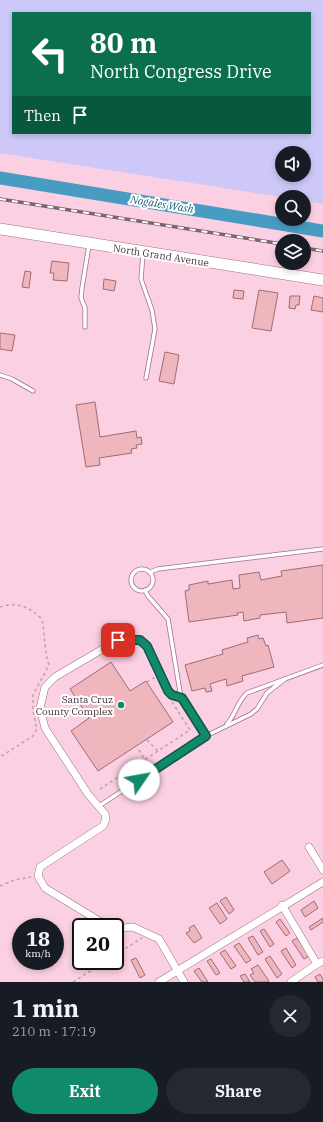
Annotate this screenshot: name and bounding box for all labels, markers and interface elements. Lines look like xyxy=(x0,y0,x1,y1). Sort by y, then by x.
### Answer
text: 80 m xyxy=(90,24,157,61)
icon: left xyxy=(24,28,76,80)
text: North Congress Drive xyxy=(90,60,272,83)
icon: arrive xyxy=(69,104,91,126)
text: Then xyxy=(24,106,61,125)
map controls xyxy=(275,146,311,270)
button: sound xyxy=(275,146,311,182)
button: search xyxy=(275,190,311,226)
water label: Nogales Wash xyxy=(128,192,195,216)
button: layers xyxy=(275,234,311,270)
street label: North Grand Avenue xyxy=(112,241,210,270)
pin xyxy=(101,623,135,657)
icon: arrive xyxy=(107,629,129,651)
place label: Santa Cruz County Complex xyxy=(36,693,113,718)
marker: Santa Cruz County Complex xyxy=(116,700,126,710)
position arrow xyxy=(118,759,160,801)
speed limit sign: 20 xyxy=(72,918,124,970)
text: 18 xyxy=(26,925,50,952)
text: km/h xyxy=(25,947,51,960)
text: 1 min xyxy=(12,992,79,1024)
button: close xyxy=(269,995,311,1037)
text: 210 m · 17:19 xyxy=(12,1023,96,1040)
button: Exit xyxy=(12,1068,158,1114)
button: Share xyxy=(166,1068,311,1114)

